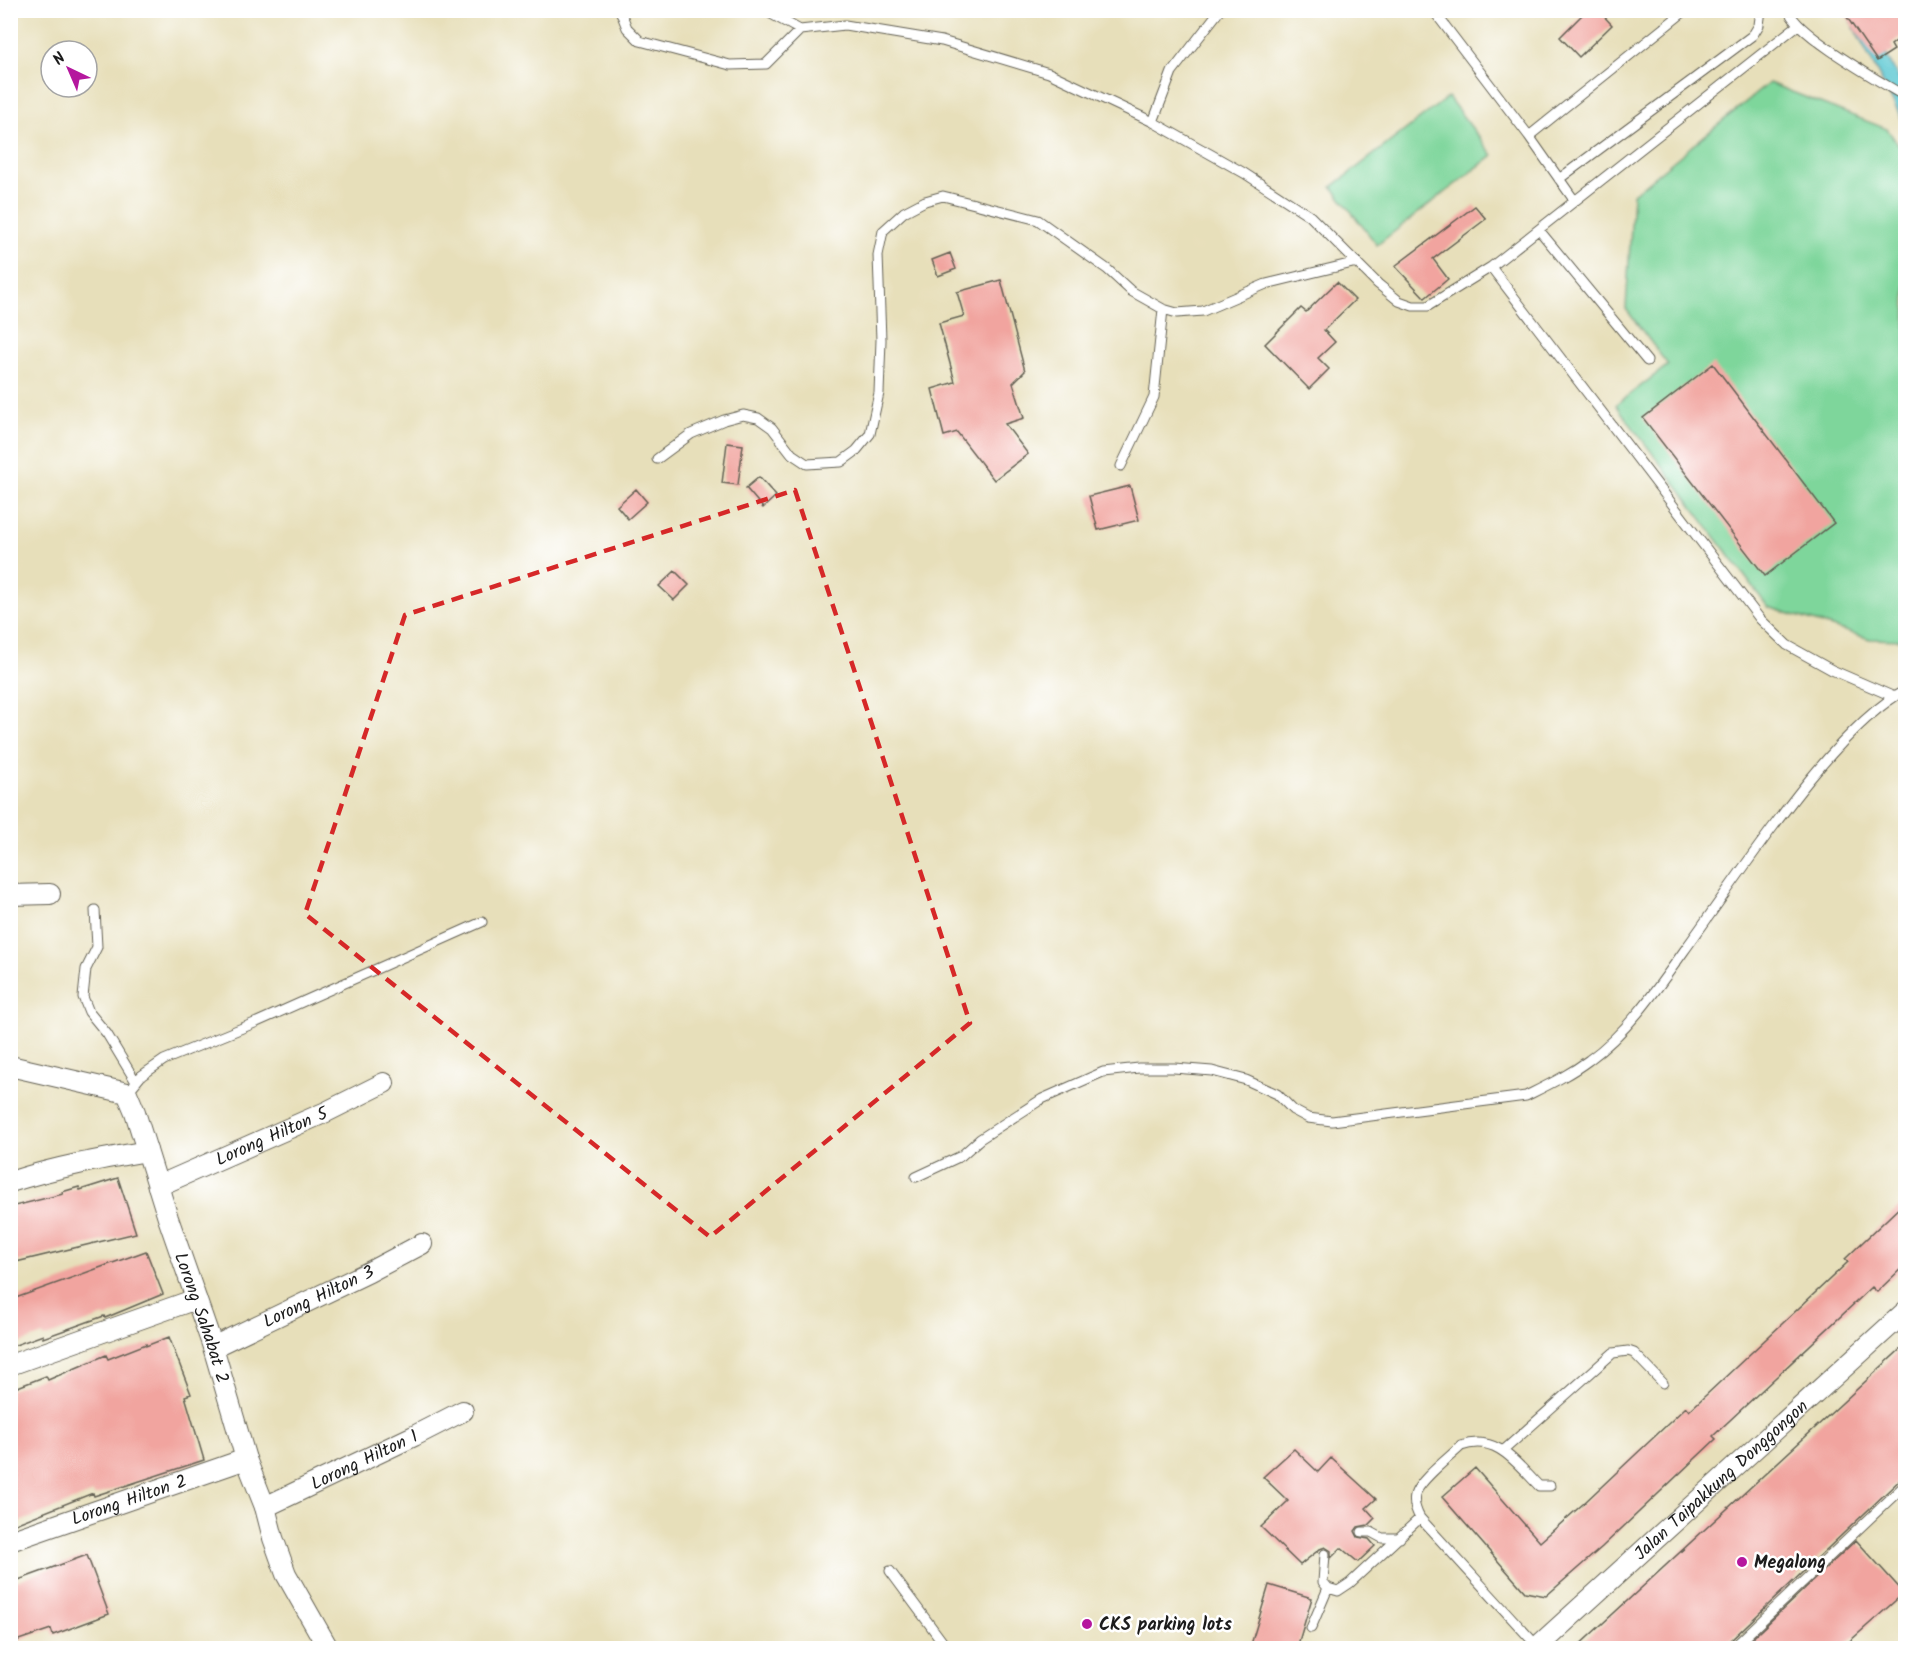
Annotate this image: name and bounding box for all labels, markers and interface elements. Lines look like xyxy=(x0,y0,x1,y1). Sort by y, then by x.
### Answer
north arrow xyxy=(39,39,99,99)
text: N xyxy=(47,47,72,72)
street label: Lorong Hilton 5 xyxy=(211,1099,334,1175)
street label: Lorong Sahabat 2 xyxy=(165,1249,236,1387)
street label: Lorong Hilton 3 xyxy=(259,1258,380,1337)
street label: Jalan Taipakkung Donggongon xyxy=(1628,1393,1816,1568)
street label: Lorong Hilton 1 xyxy=(306,1423,424,1499)
street label: Lorong Hilton 2 xyxy=(68,1468,191,1535)
place label: Megalong xyxy=(1754,1549,1826,1578)
marker: Megalong xyxy=(1735,1555,1749,1569)
place label: CKS parking lots xyxy=(1099,1611,1232,1640)
marker: CKS parking lots xyxy=(1080,1617,1094,1631)

